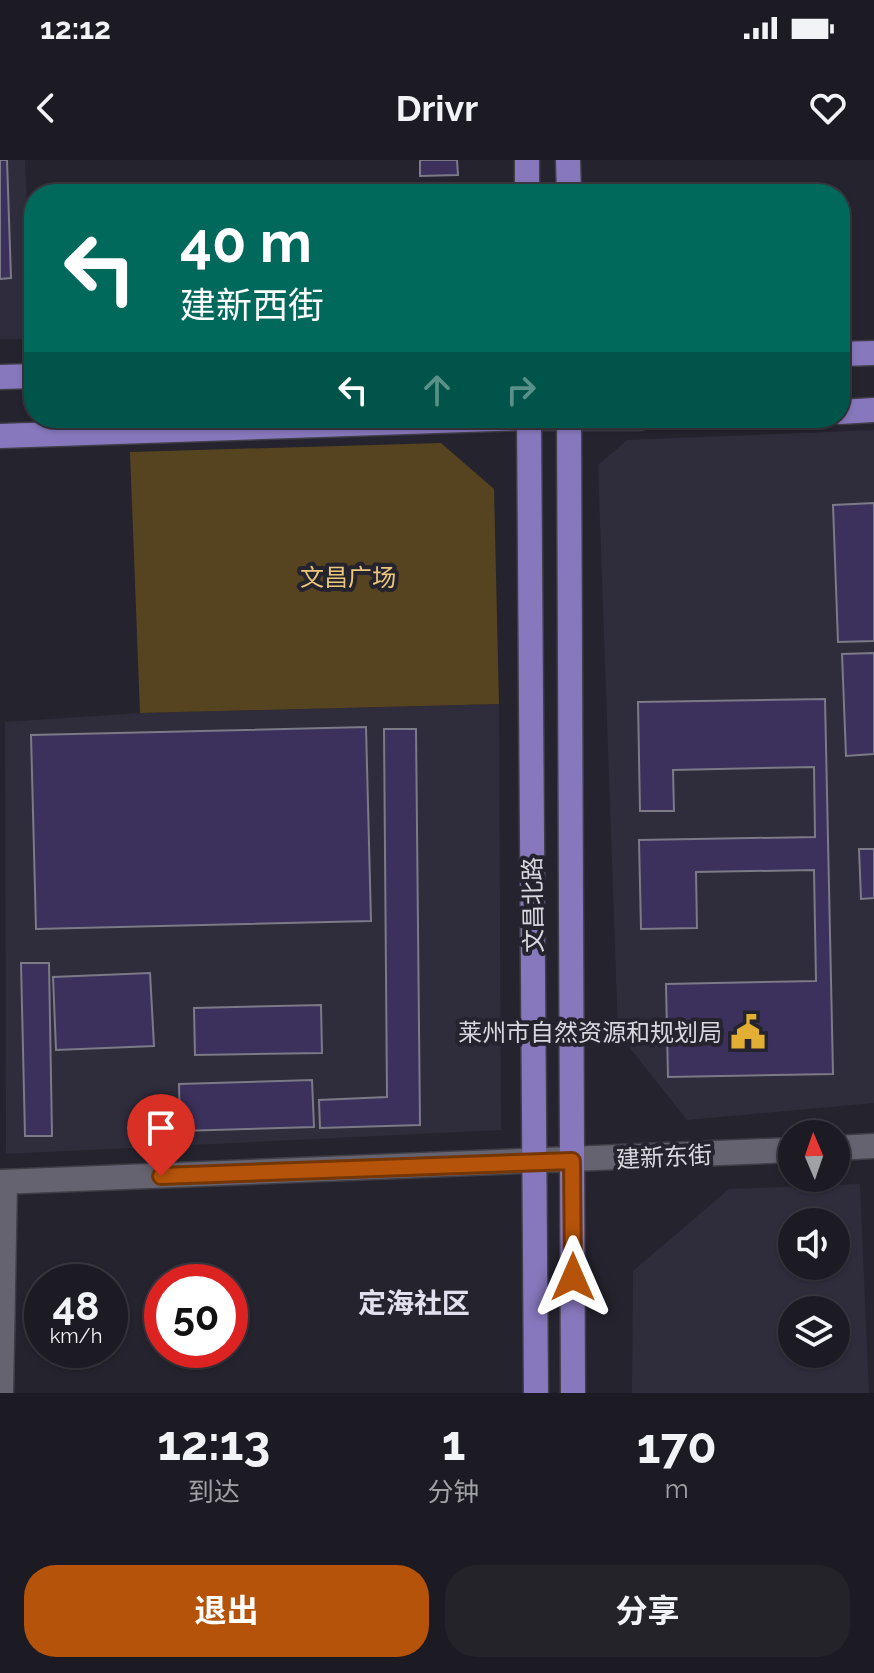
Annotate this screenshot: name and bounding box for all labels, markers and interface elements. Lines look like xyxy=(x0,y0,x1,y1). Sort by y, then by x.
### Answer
text: 12:12 xyxy=(40,11,111,46)
icon: back xyxy=(24,86,68,130)
icon: heart xyxy=(806,86,850,130)
text: Drivr xyxy=(396,87,478,129)
text: 40 m xyxy=(180,209,312,275)
icon: left xyxy=(48,216,152,320)
text: 建新西街 xyxy=(180,284,324,326)
icon: left xyxy=(331,368,375,412)
icon: ahead xyxy=(415,368,459,412)
icon: right xyxy=(499,368,543,412)
park label: 文昌广场 xyxy=(300,563,396,592)
street label: 文昌北路 xyxy=(518,857,548,953)
public building icon: 莱州市自然资源和规划局 xyxy=(729,1013,767,1051)
place label: 莱州市自然资源和规划局 xyxy=(458,1018,722,1047)
pin xyxy=(127,1094,195,1176)
icon: arrive xyxy=(139,1106,183,1150)
north arrow xyxy=(778,1120,850,1192)
map controls xyxy=(778,1120,850,1368)
street label: 建新东街 xyxy=(615,1140,713,1174)
button: sound xyxy=(778,1208,850,1280)
position arrow xyxy=(531,1235,615,1319)
speed limit sign: 50 xyxy=(144,1264,248,1368)
text: 48 xyxy=(52,1282,99,1329)
district label: 定海社区 xyxy=(358,1287,470,1320)
button: layers xyxy=(778,1296,850,1368)
text: km/h xyxy=(50,1324,102,1348)
text: 12:13 xyxy=(157,1415,270,1471)
text: 1 xyxy=(442,1415,465,1471)
text: 170 xyxy=(637,1418,717,1474)
text: m xyxy=(665,1474,689,1504)
text: 到达 xyxy=(188,1477,240,1507)
text: 分钟 xyxy=(427,1477,480,1507)
button: 退出 xyxy=(24,1565,429,1657)
button: 分享 xyxy=(445,1565,850,1657)

